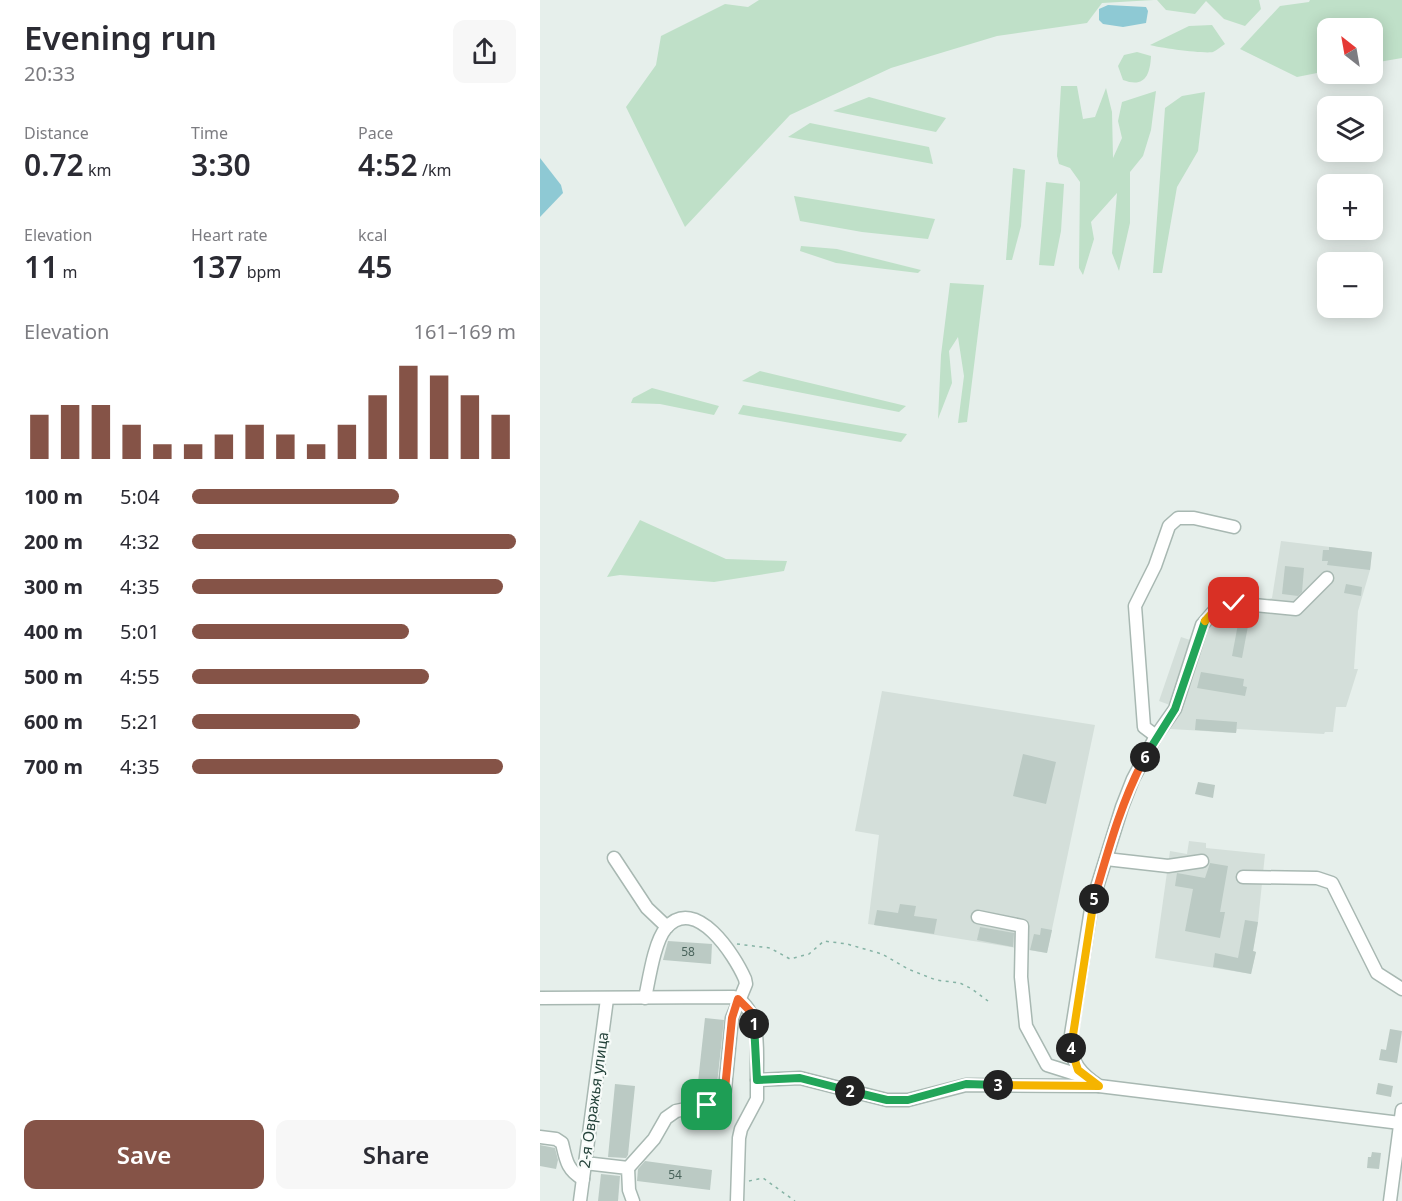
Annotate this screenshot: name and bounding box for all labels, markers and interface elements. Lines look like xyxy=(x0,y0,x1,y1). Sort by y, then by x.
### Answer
text: Evening run xyxy=(24,15,217,60)
north arrow xyxy=(1317,18,1383,84)
map controls xyxy=(1317,18,1383,318)
button: share xyxy=(453,20,516,83)
text: 20:33 xyxy=(24,60,75,87)
button: layers xyxy=(1317,96,1383,162)
text: Distance xyxy=(24,122,89,144)
text: Time xyxy=(191,122,228,144)
text: Pace xyxy=(358,122,393,144)
text: 0.72 xyxy=(24,144,84,185)
text: 3:30 xyxy=(191,144,251,185)
text: 4:52 xyxy=(358,144,418,185)
text: km xyxy=(84,159,111,181)
text: /km xyxy=(418,159,451,181)
button: + xyxy=(1317,174,1383,240)
text: Elevation xyxy=(24,224,92,246)
text: Heart rate xyxy=(191,224,267,246)
text: kcal xyxy=(358,224,387,246)
text: 11 xyxy=(24,246,58,287)
text: 137 xyxy=(191,246,242,287)
text: 45 xyxy=(358,246,392,287)
button: − xyxy=(1317,252,1383,318)
text: m xyxy=(58,261,77,283)
text: bpm xyxy=(242,261,281,283)
text: Elevation xyxy=(24,318,109,345)
text: 161–169 m xyxy=(413,318,516,345)
text: 100 m xyxy=(24,483,83,510)
text: 5:04 xyxy=(120,483,160,510)
text: 200 m xyxy=(24,528,83,555)
text: 4:32 xyxy=(120,528,160,555)
text: 300 m xyxy=(24,573,83,600)
text: 4:35 xyxy=(120,573,160,600)
pin xyxy=(1208,577,1259,628)
icon: check xyxy=(1217,586,1250,619)
text: 400 m xyxy=(24,618,83,645)
text: 5:01 xyxy=(120,618,160,645)
text: 500 m xyxy=(24,663,83,690)
text: 4:55 xyxy=(120,663,160,690)
text: 600 m xyxy=(24,708,83,735)
text: 5:21 xyxy=(120,708,160,735)
pin: 6 xyxy=(1130,742,1160,772)
text: 6 xyxy=(1140,746,1150,768)
text: 700 m xyxy=(24,753,83,780)
text: 4:35 xyxy=(120,753,160,780)
pin: 5 xyxy=(1079,884,1109,914)
text: 5 xyxy=(1089,888,1099,910)
house number: 58 xyxy=(681,943,695,960)
pin: 1 xyxy=(739,1009,769,1039)
text: 1 xyxy=(749,1013,759,1035)
street label: 2-я Овражья улица xyxy=(574,1030,612,1169)
pin: 4 xyxy=(1056,1033,1086,1063)
text: 4 xyxy=(1066,1037,1076,1059)
pin: 3 xyxy=(983,1070,1013,1100)
text: 3 xyxy=(993,1074,1003,1096)
pin: 2 xyxy=(835,1076,865,1106)
pin xyxy=(681,1079,732,1130)
text: 2 xyxy=(845,1080,855,1102)
icon: arrive xyxy=(690,1088,723,1121)
button: Save xyxy=(24,1120,264,1189)
button: Share xyxy=(276,1120,516,1189)
house number: 54 xyxy=(668,1166,682,1183)

